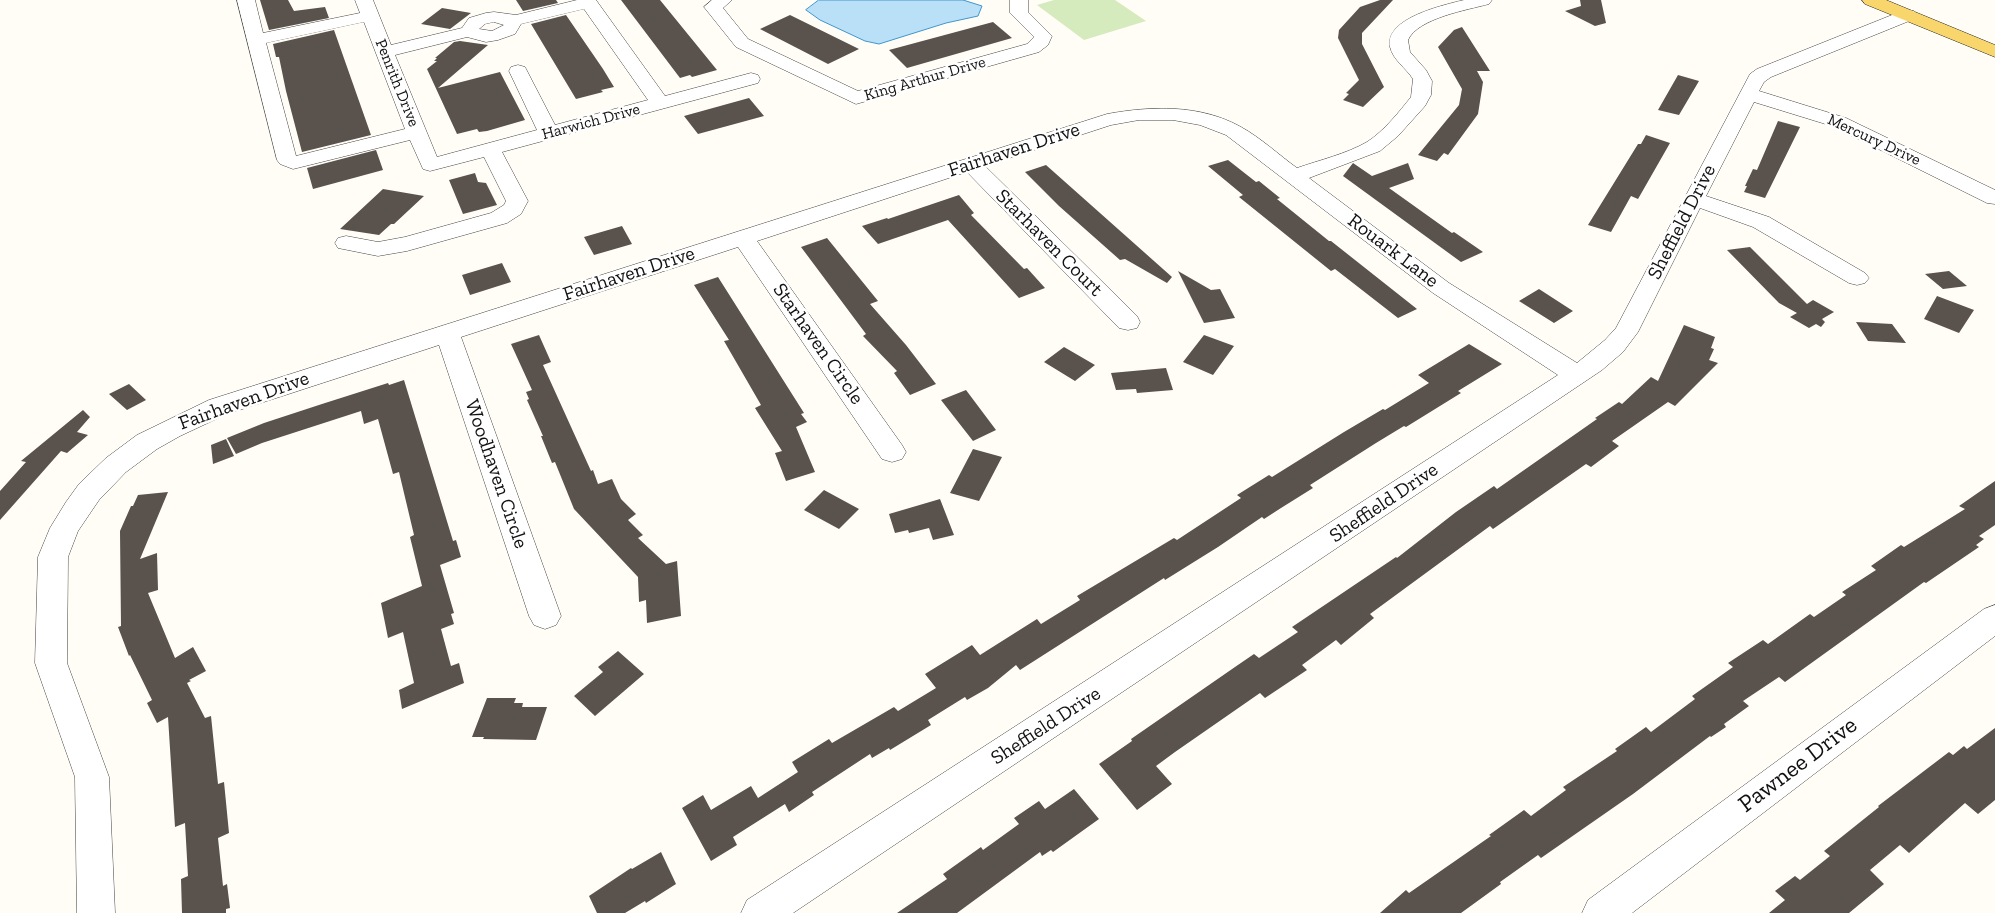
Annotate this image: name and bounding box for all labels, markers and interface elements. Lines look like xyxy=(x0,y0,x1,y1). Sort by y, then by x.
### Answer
street label: Penrith Drive xyxy=(371,36,423,130)
street label: King Arthur Drive xyxy=(862,53,988,105)
street label: Harwich Drive xyxy=(540,100,642,144)
street label: Mercury Drive xyxy=(1824,110,1924,170)
street label: Fairhaven Drive xyxy=(945,117,1083,183)
street label: Sheffield Drive xyxy=(1643,160,1721,284)
street label: Starhaven Court xyxy=(990,184,1108,302)
street label: Rouark Lane xyxy=(1343,209,1443,293)
street label: Fairhaven Drive xyxy=(560,241,698,307)
street label: Starhaven Circle xyxy=(767,279,869,409)
street label: Fairhaven Drive xyxy=(175,366,313,436)
street label: Woodhaven Circle xyxy=(459,396,533,552)
street label: Sheffield Drive xyxy=(1325,458,1443,548)
street label: Sheffield Drive xyxy=(987,682,1105,770)
street label: Pawnee Drive xyxy=(1733,711,1863,819)

